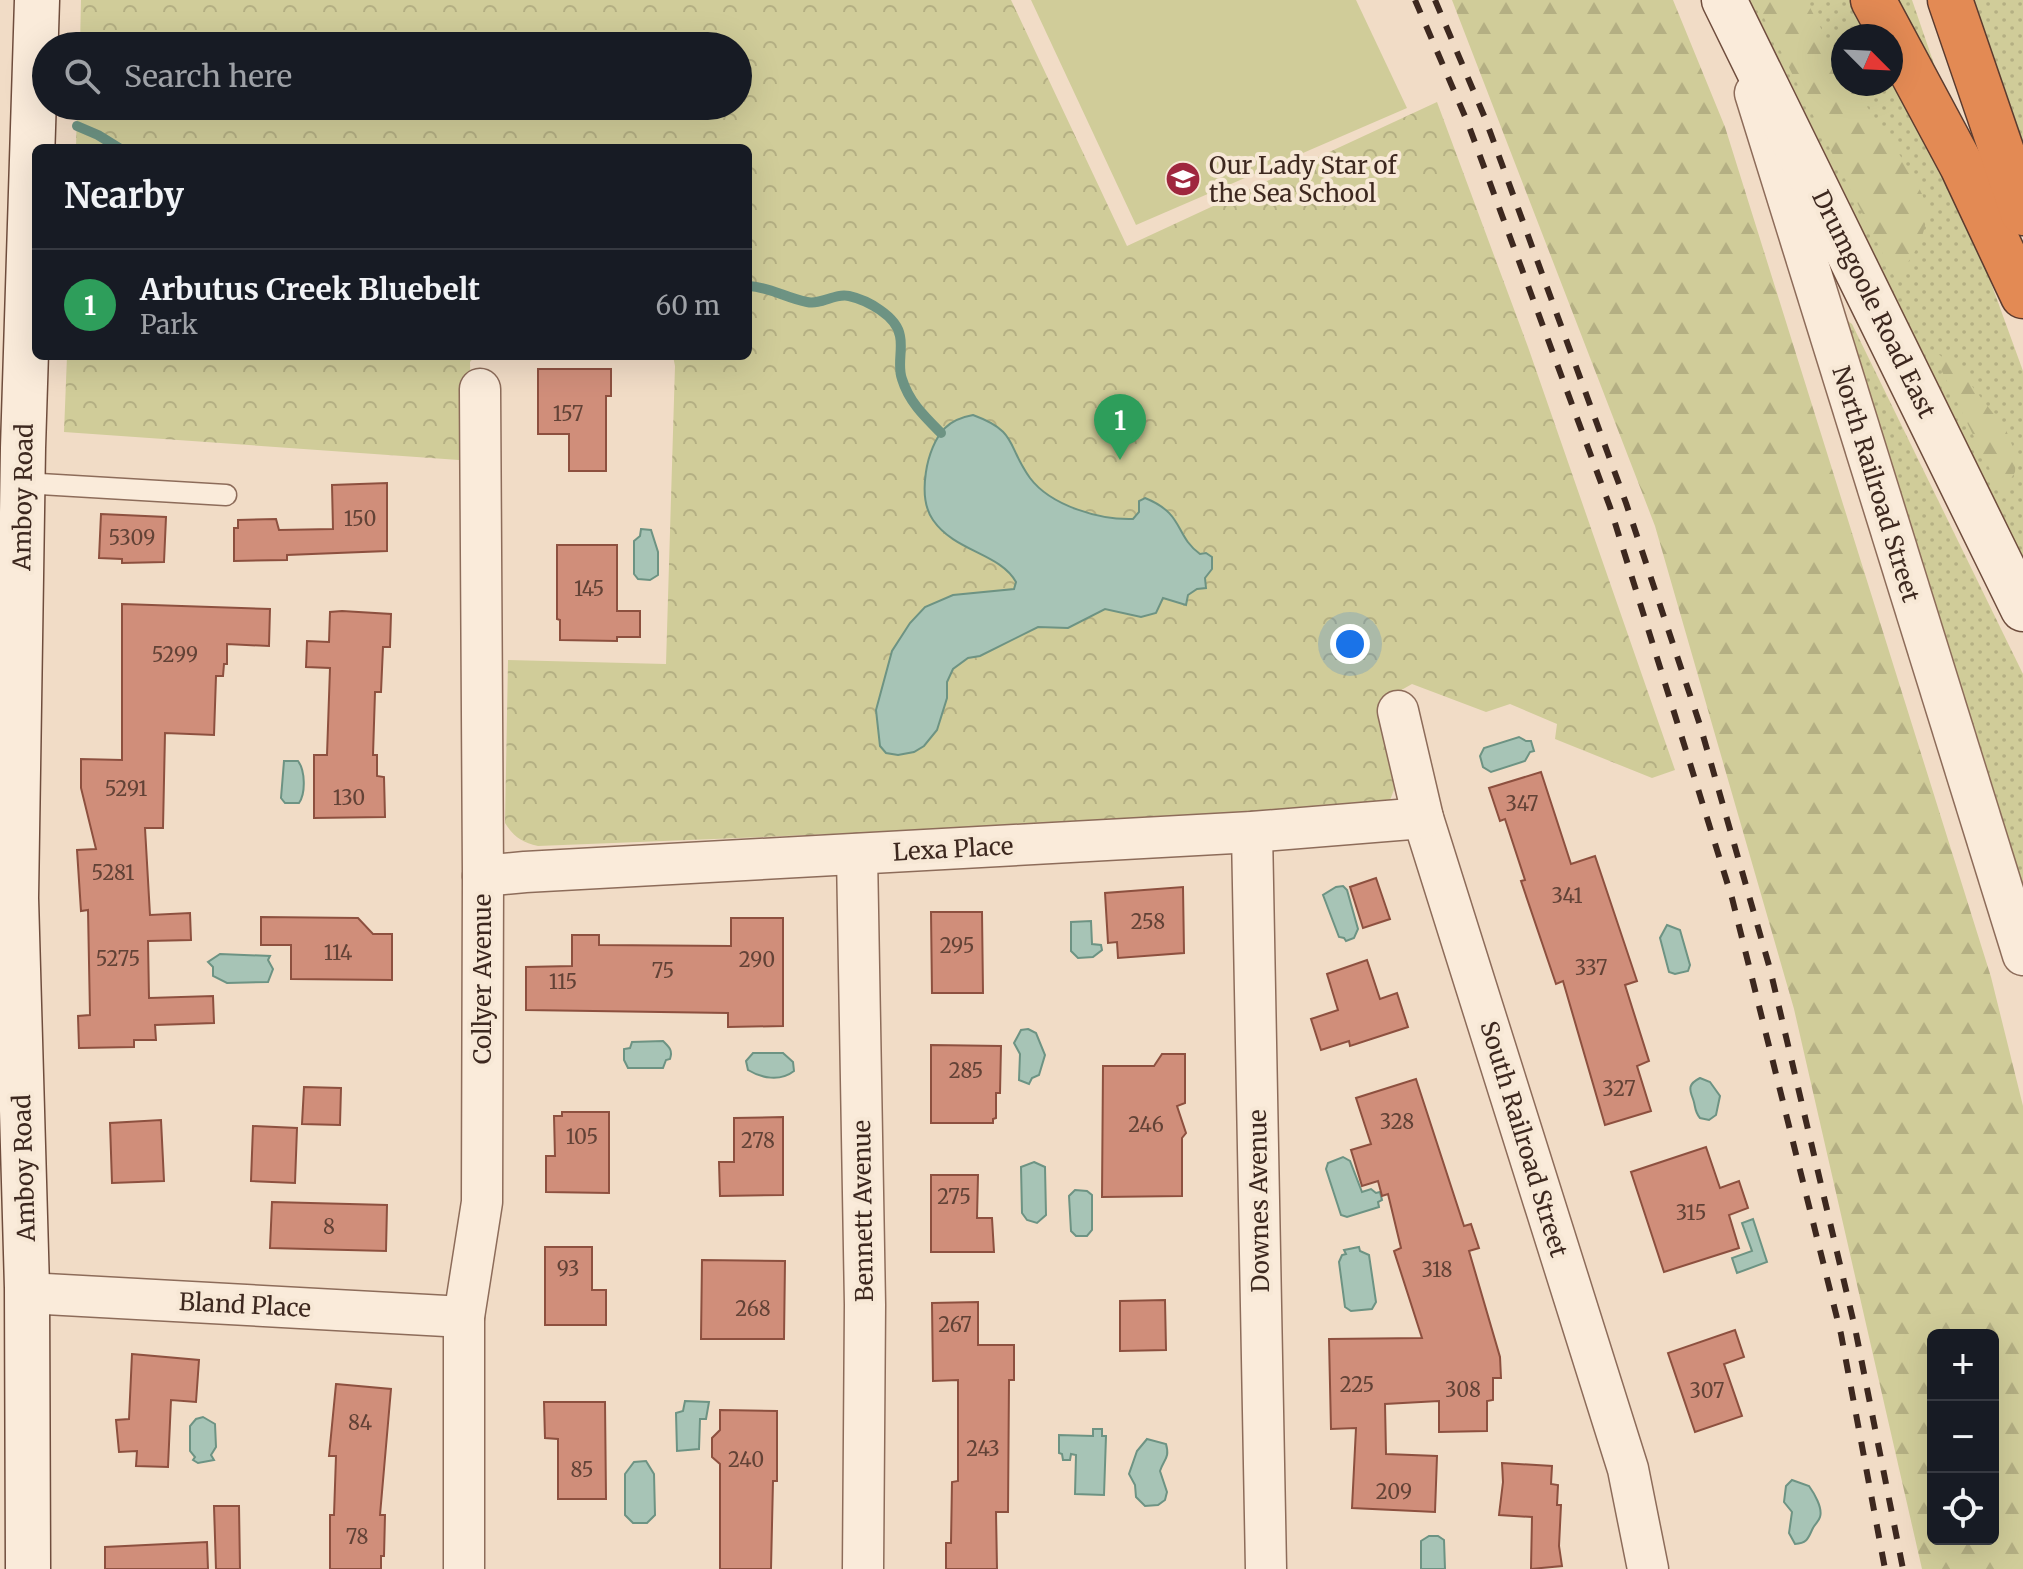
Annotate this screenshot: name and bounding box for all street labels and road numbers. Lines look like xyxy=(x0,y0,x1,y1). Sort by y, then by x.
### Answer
street label: Drumgoole Road East xyxy=(1805,185,1943,424)
street label: North Railroad Street xyxy=(1825,362,1927,606)
street label: Amboy Road xyxy=(6,423,40,572)
street label: Lexa Place xyxy=(892,830,1014,868)
street label: Collyer Avenue xyxy=(467,894,498,1064)
street label: South Railroad Street xyxy=(1473,1017,1575,1261)
street label: Amboy Road xyxy=(6,1094,42,1243)
street label: Downes Avenue xyxy=(1242,1109,1276,1293)
street label: Bennett Avenue xyxy=(846,1120,880,1302)
street label: Bland Place xyxy=(178,1286,312,1324)

